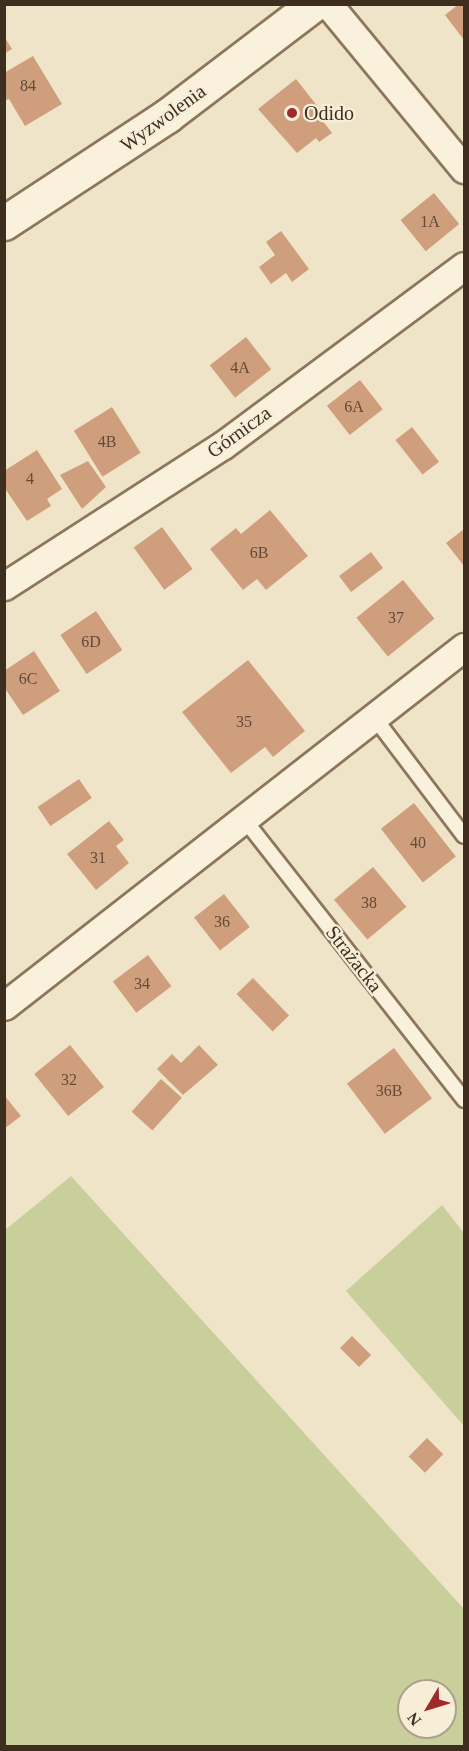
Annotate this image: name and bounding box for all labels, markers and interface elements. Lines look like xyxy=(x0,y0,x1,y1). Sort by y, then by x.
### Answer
house number: 84 xyxy=(20,76,36,96)
street label: Wyzwolenia xyxy=(116,79,210,157)
place label: Odido xyxy=(304,101,354,125)
marker: Odido xyxy=(285,106,299,120)
house number: 1A xyxy=(420,212,440,232)
house number: 4A xyxy=(230,358,250,378)
house number: 6A xyxy=(344,397,364,417)
street label: Górnicza xyxy=(202,401,276,463)
house number: 4B xyxy=(98,432,116,452)
house number: 4 xyxy=(26,469,34,489)
house number: 6B xyxy=(250,543,268,563)
house number: 37 xyxy=(388,608,404,628)
house number: 6D xyxy=(81,632,101,652)
house number: 6C xyxy=(19,669,37,689)
house number: 35 xyxy=(236,712,252,732)
house number: 40 xyxy=(410,833,426,853)
house number: 31 xyxy=(90,848,106,868)
house number: 38 xyxy=(361,893,377,913)
house number: 36 xyxy=(214,912,230,932)
street label: Strażacka xyxy=(321,921,387,997)
house number: 34 xyxy=(134,974,150,994)
house number: 32 xyxy=(61,1070,77,1090)
house number: 36B xyxy=(376,1081,402,1101)
north arrow xyxy=(397,1679,457,1739)
text: N xyxy=(404,1709,424,1729)

